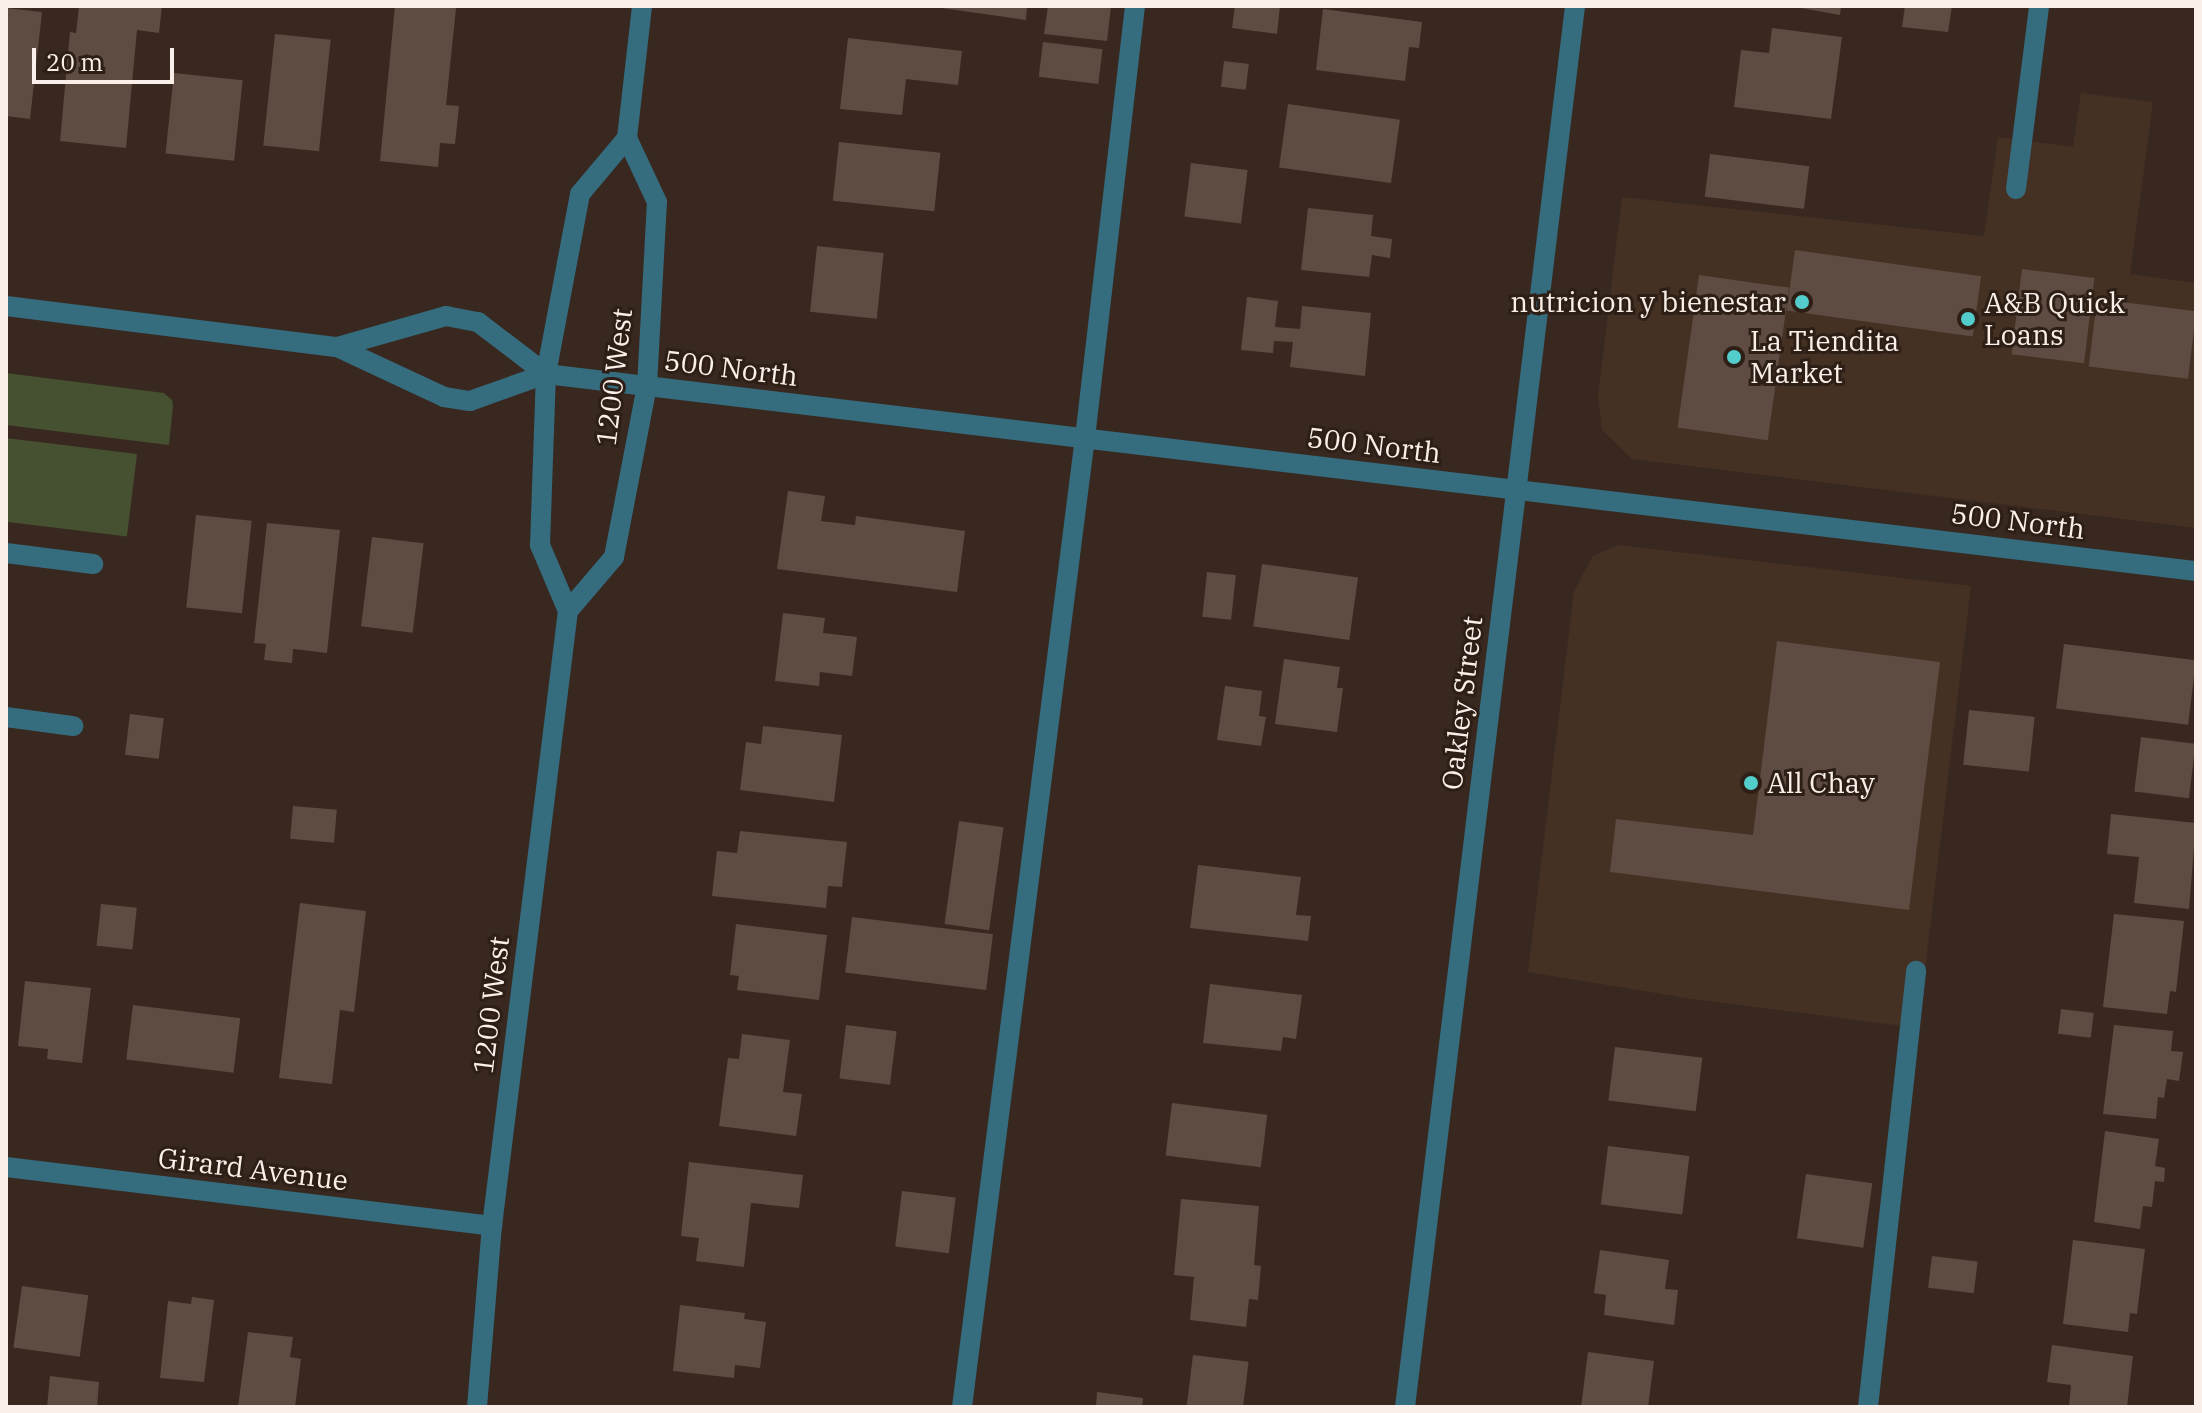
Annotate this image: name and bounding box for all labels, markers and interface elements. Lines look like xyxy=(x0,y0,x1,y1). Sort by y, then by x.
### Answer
scale bar xyxy=(36,32,178,82)
text: 20 m xyxy=(46,46,103,78)
place label: nutricion y bienestar xyxy=(1510,285,1786,319)
place label: A&B Quick Loans xyxy=(1984,286,2125,352)
marker: nutricion y bienestar xyxy=(1793,293,1811,311)
street label: 1200 West xyxy=(589,307,639,447)
marker: A&B Quick Loans xyxy=(1959,310,1977,328)
place label: La Tiendita Market xyxy=(1750,324,1899,390)
street label: 500 North xyxy=(662,343,800,393)
marker: La Tiendita Market xyxy=(1725,348,1743,366)
street label: 500 North xyxy=(1305,420,1443,470)
street label: 500 North xyxy=(1949,496,2087,546)
street label: Oakley Street xyxy=(1435,614,1489,792)
place label: All Chay xyxy=(1767,766,1875,800)
marker: All Chay xyxy=(1742,774,1760,792)
street label: 1200 West xyxy=(466,935,516,1075)
street label: Girard Avenue xyxy=(156,1141,350,1197)

